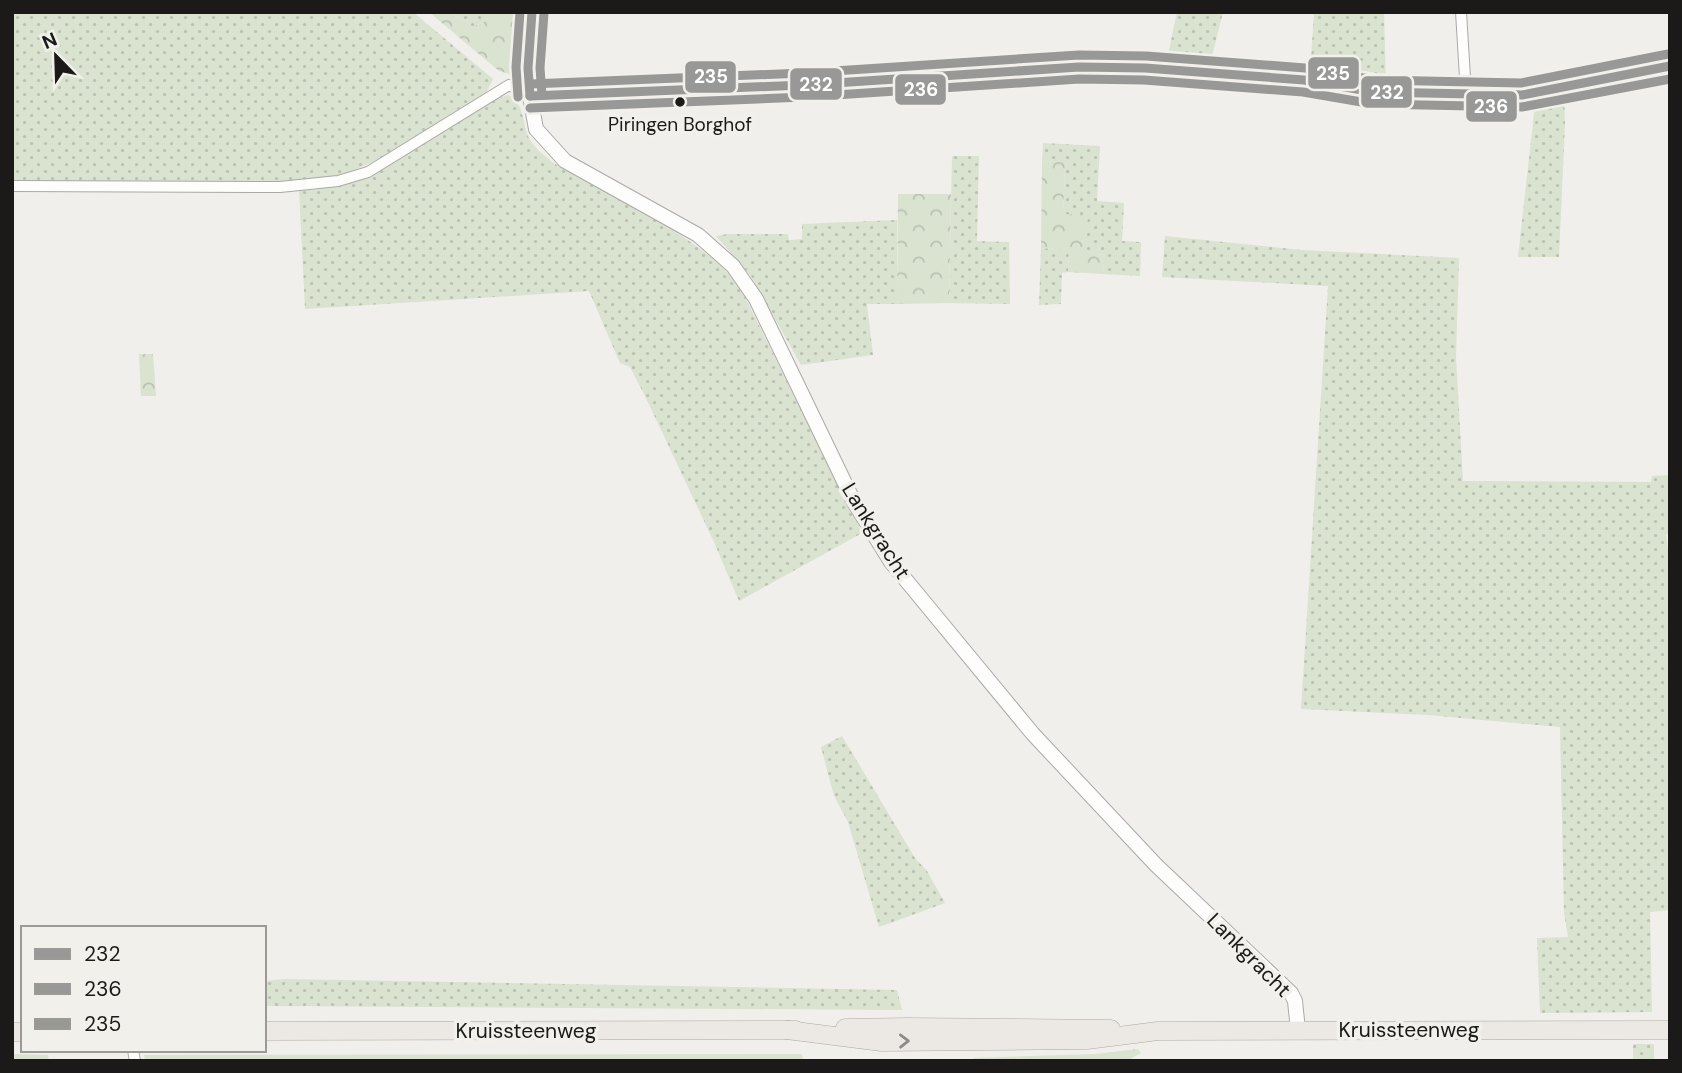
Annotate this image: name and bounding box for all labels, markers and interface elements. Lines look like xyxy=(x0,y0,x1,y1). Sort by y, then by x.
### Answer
north arrow xyxy=(21,21,91,91)
text: N xyxy=(38,27,61,55)
line badge: 235 xyxy=(1307,56,1360,90)
line badge: 235 xyxy=(684,60,737,94)
text: 235 xyxy=(1316,61,1350,86)
text: 235 xyxy=(694,64,728,89)
line badge: 232 xyxy=(789,67,843,101)
text: 232 xyxy=(799,72,833,97)
line badge: 236 xyxy=(894,73,947,106)
line badge: 232 xyxy=(1360,75,1413,109)
text: 236 xyxy=(904,77,938,102)
text: 232 xyxy=(1370,80,1404,105)
line badge: 236 xyxy=(1465,90,1518,123)
text: 236 xyxy=(1474,94,1508,119)
marker: Piringen Borghof xyxy=(673,95,687,109)
place label: Piringen Borghof xyxy=(608,112,752,137)
street label: Lankgracht xyxy=(835,478,917,584)
street label: Lankgracht xyxy=(1201,907,1297,1003)
legend xyxy=(21,926,266,1052)
text: 232 xyxy=(84,940,121,968)
text: 236 xyxy=(84,975,122,1003)
text: 235 xyxy=(84,1010,121,1038)
street label: Kruissteenweg xyxy=(1339,1016,1480,1044)
street label: Kruissteenweg xyxy=(456,1017,597,1045)
one-way arrow xyxy=(899,1033,910,1049)

